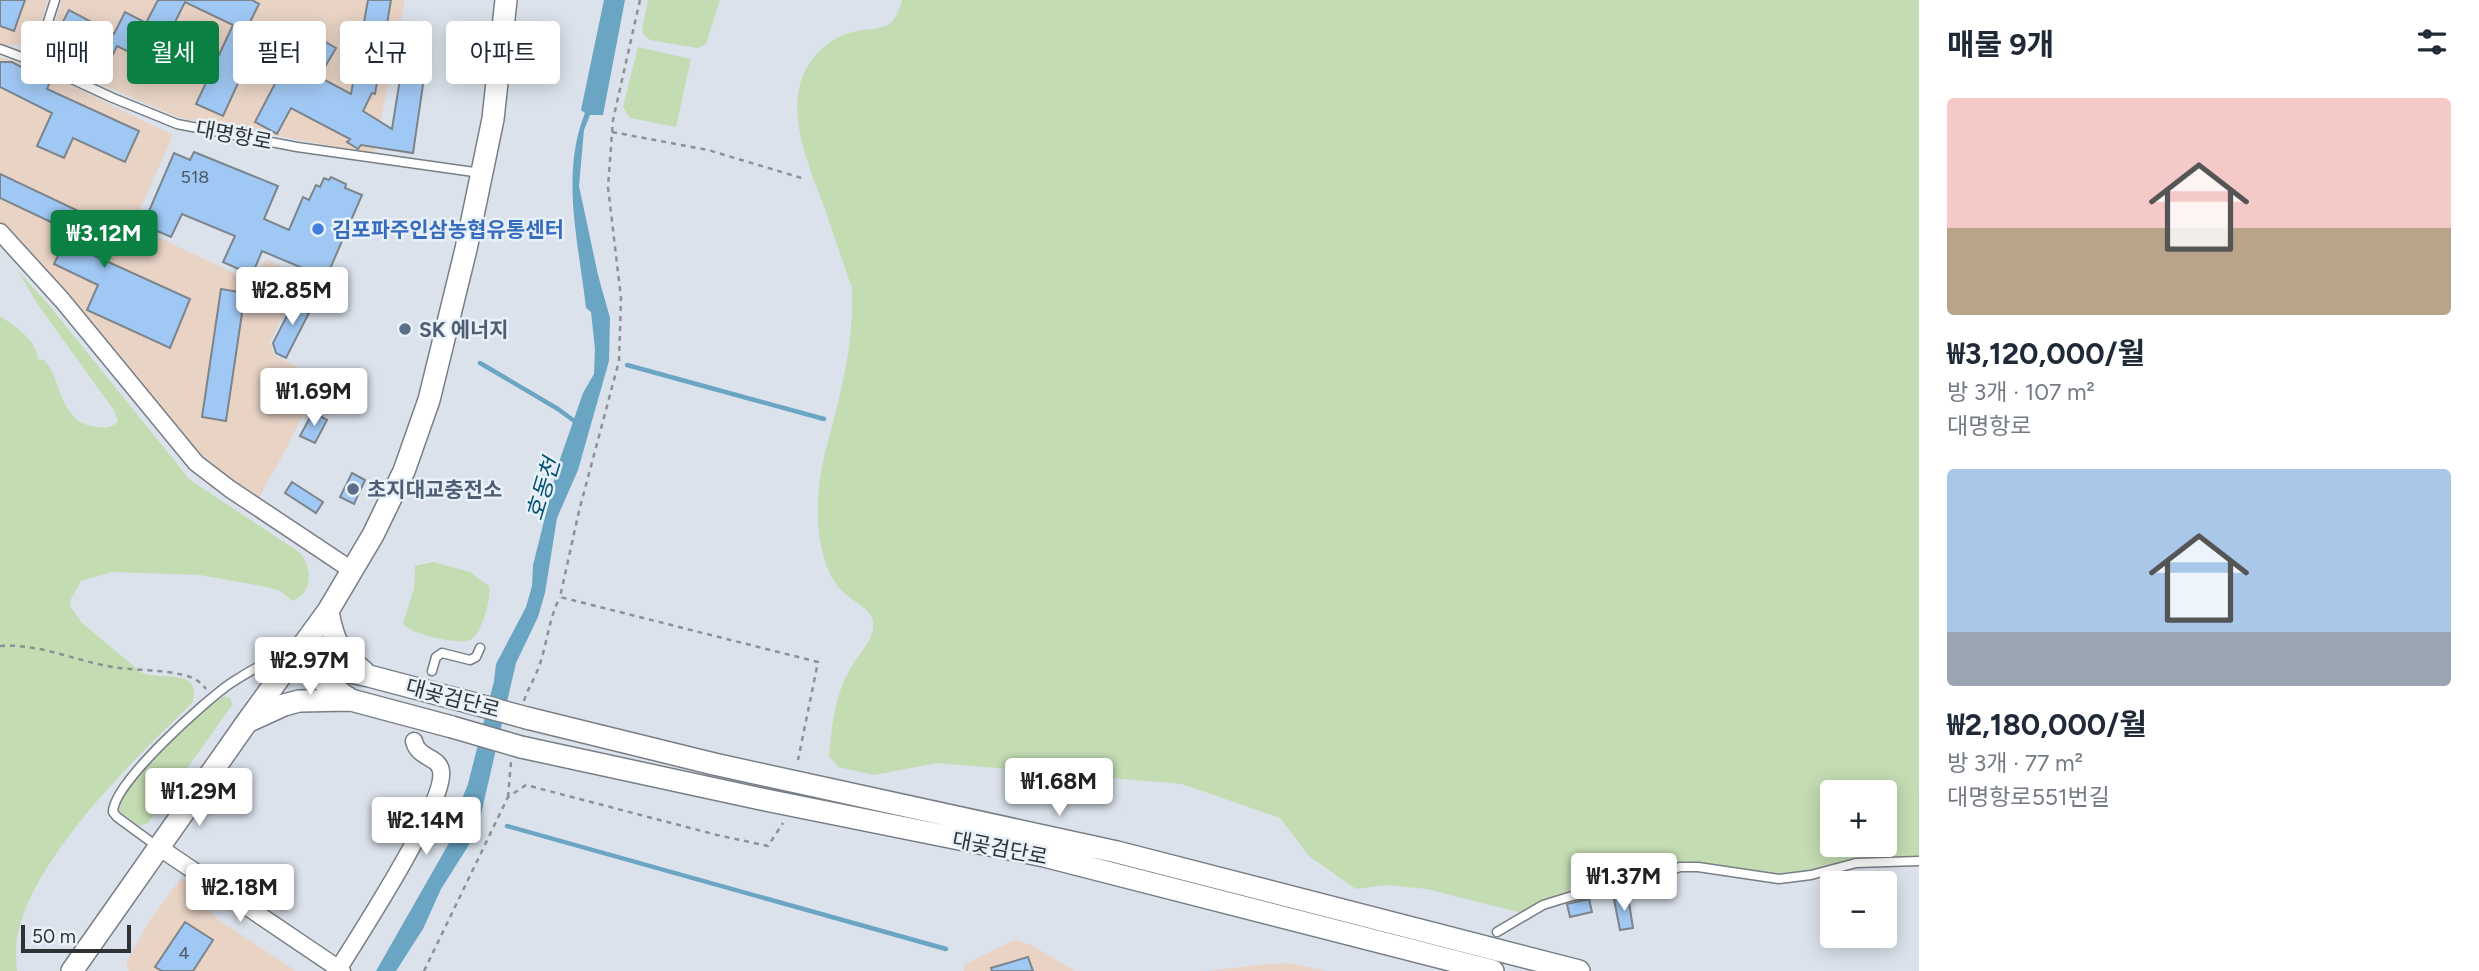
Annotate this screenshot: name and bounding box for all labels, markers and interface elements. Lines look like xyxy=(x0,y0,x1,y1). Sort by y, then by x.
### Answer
chip: 매매 xyxy=(21,21,113,84)
chip: 월세 xyxy=(127,21,219,84)
chip: 필터 xyxy=(233,21,326,84)
chip: 신규 xyxy=(340,21,432,84)
chip: 아파트 xyxy=(446,21,560,84)
icon: filters xyxy=(2413,23,2451,61)
text: 매물 9개 xyxy=(1947,26,2054,63)
street label: 대명항로 xyxy=(194,115,274,155)
icon: home xyxy=(2136,144,2262,270)
house number: 518 xyxy=(181,166,209,188)
pin: ₩3.12M xyxy=(47,210,161,270)
place label: 김포파주인삼농협유통센터 xyxy=(332,217,564,242)
text: ₩3.12M xyxy=(67,219,141,247)
marker: 김포파주인삼농협유통센터 xyxy=(310,221,326,237)
pin: ₩2.85M xyxy=(235,268,349,327)
text: ₩2.85M xyxy=(252,276,332,304)
place label: SK 에너지 xyxy=(419,317,509,342)
marker: SK 에너지 xyxy=(397,321,413,337)
text: ₩3,120,000/월 xyxy=(1947,335,2145,372)
pin: ₩1.69M xyxy=(257,368,371,428)
text: ₩1.69M xyxy=(276,377,352,405)
text: 방 3개 · 107 m² xyxy=(1947,378,2095,406)
text: 대명항로 xyxy=(1947,412,2032,440)
water label: 호동천 xyxy=(520,452,566,523)
place label: 초지대교충전소 xyxy=(367,477,502,502)
marker: 초지대교충전소 xyxy=(345,481,361,497)
icon: home xyxy=(2136,515,2262,641)
pin: ₩2.97M xyxy=(253,638,367,697)
text: ₩2.97M xyxy=(271,646,349,674)
street label: 대곶검단로 xyxy=(403,673,503,723)
text: ₩2,180,000/월 xyxy=(1947,706,2147,743)
text: 방 3개 · 77 m² xyxy=(1947,749,2083,777)
pin: ₩1.68M xyxy=(1002,758,1116,818)
text: ₩1.68M xyxy=(1021,767,1097,795)
pin: ₩1.29M xyxy=(142,768,256,828)
text: ₩1.29M xyxy=(161,777,237,805)
map controls xyxy=(1820,780,1897,948)
button: + xyxy=(1820,780,1897,857)
text: 대명항로551번길 xyxy=(1947,783,2110,811)
pin: ₩2.14M xyxy=(369,798,483,857)
text: ₩2.14M xyxy=(388,806,464,834)
street label: 대곶검단로 xyxy=(950,827,1050,869)
pin: ₩1.37M xyxy=(1567,853,1681,913)
text: ₩1.37M xyxy=(1587,862,1661,890)
pin: ₩2.18M xyxy=(183,864,297,924)
button: − xyxy=(1820,871,1897,948)
text: ₩2.18M xyxy=(202,873,278,901)
scale bar xyxy=(21,922,131,954)
text: 50 m xyxy=(32,925,76,948)
house number: 4 xyxy=(178,942,190,964)

